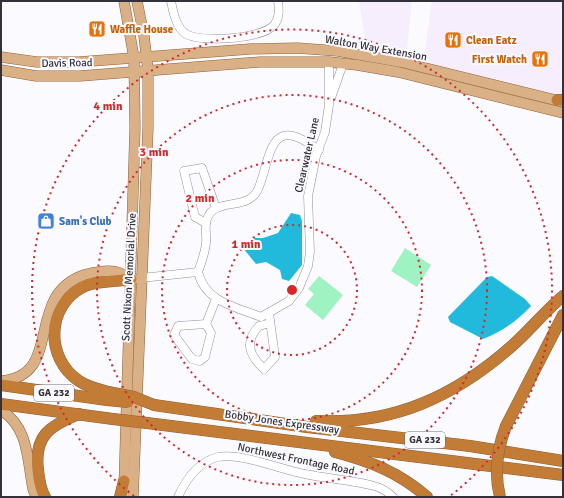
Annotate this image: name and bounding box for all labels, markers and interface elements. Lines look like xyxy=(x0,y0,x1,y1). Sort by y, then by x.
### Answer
restaurant icon: Waffle House xyxy=(87,19,107,39)
place label: Waffle House xyxy=(110,23,174,36)
restaurant icon: Clean Eatz xyxy=(443,30,463,50)
street label: Walton Way Extension xyxy=(324,33,428,63)
place label: Clean Eatz xyxy=(466,34,517,47)
restaurant icon: First Watch xyxy=(530,49,550,69)
place label: First Watch xyxy=(472,53,527,66)
street label: Davis Road xyxy=(41,56,93,70)
text: 4 min xyxy=(94,99,123,114)
street label: Clearwater Lane xyxy=(292,116,322,194)
text: 3 min xyxy=(140,145,169,160)
text: 2 min xyxy=(186,191,215,206)
shop icon: Sam's Club xyxy=(36,211,56,231)
street label: Scott Nixon Memorial Drive xyxy=(119,213,139,341)
place label: Sam's Club xyxy=(59,215,112,228)
text: 1 min xyxy=(232,237,261,252)
centre of rings xyxy=(285,283,299,297)
road number: GA 232 xyxy=(34,385,74,401)
street label: Bobby Jones Expressway xyxy=(224,408,341,437)
road number: GA 232 xyxy=(405,432,445,448)
street label: Northwest Frontage Road xyxy=(236,440,356,478)

